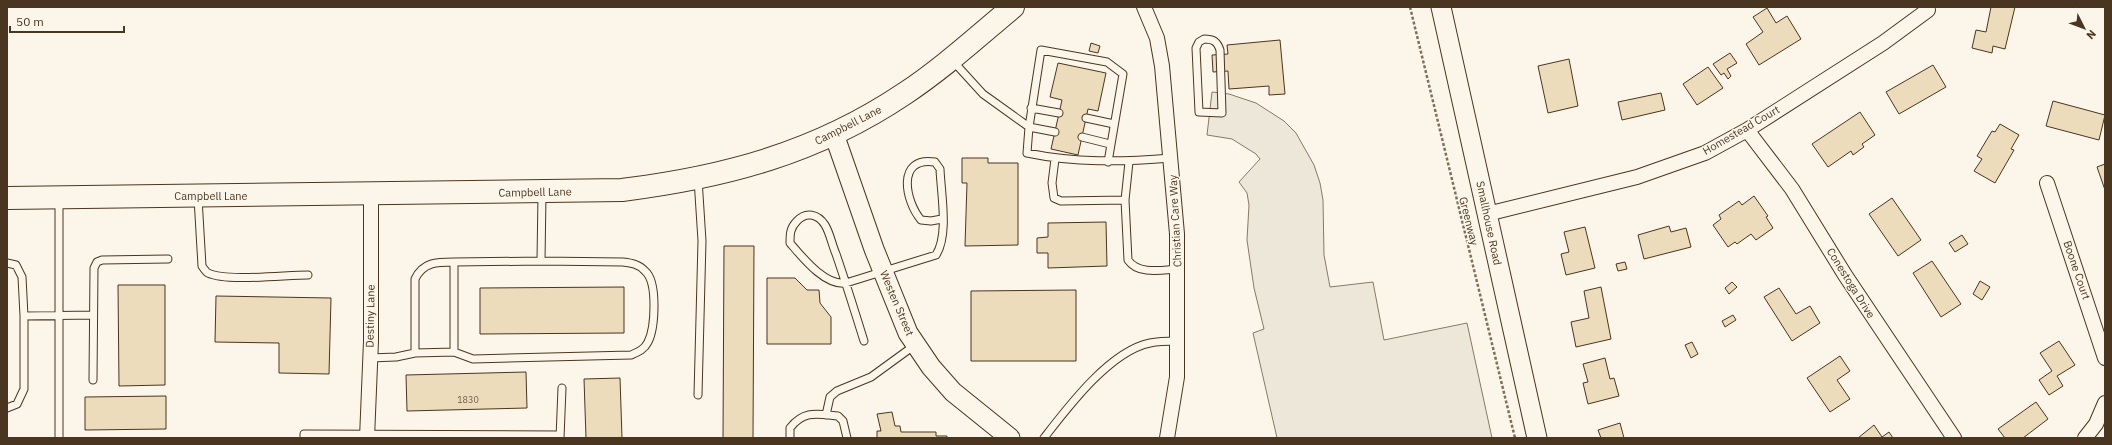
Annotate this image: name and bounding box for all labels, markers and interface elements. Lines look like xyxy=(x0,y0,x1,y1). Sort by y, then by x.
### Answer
scale bar xyxy=(10,8,124,34)
north arrow xyxy=(2064,8,2104,48)
text: 50 m xyxy=(16,14,44,29)
text: N xyxy=(2084,27,2099,42)
street label: Campbell Lane xyxy=(812,102,884,148)
street label: Homestead Court xyxy=(1700,102,1782,158)
street label: Christian Care Way xyxy=(1166,174,1184,268)
street label: Smallhouse Road xyxy=(1473,180,1505,266)
street label: Campbell Lane xyxy=(498,184,572,200)
street label: Campbell Lane xyxy=(174,189,248,203)
street label: Greenway xyxy=(1456,195,1482,247)
street label: Boone Court xyxy=(2060,239,2094,302)
street label: Conestoga Drive xyxy=(1824,245,1878,321)
street label: Westen Street xyxy=(877,268,917,338)
street label: Destiny Lane xyxy=(362,284,378,348)
house number: 1830 xyxy=(457,394,479,405)

